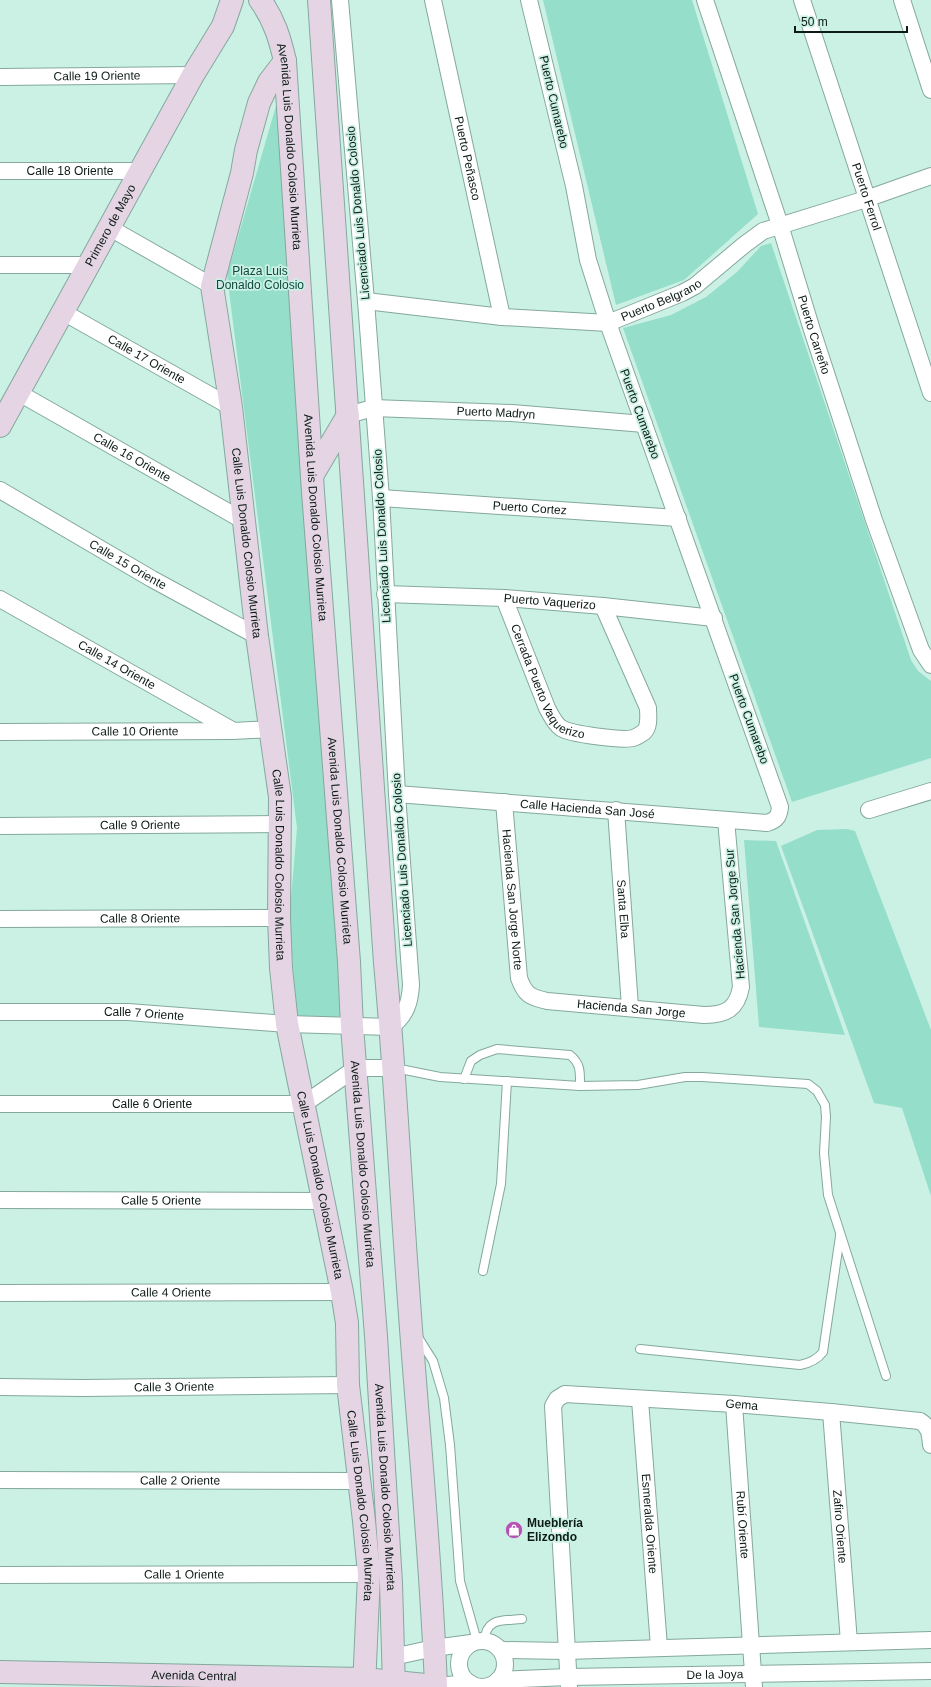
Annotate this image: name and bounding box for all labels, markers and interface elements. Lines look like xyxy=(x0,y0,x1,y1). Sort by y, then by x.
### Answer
scale bar xyxy=(795,8,907,34)
text: 50 m xyxy=(801,15,828,29)
street label: Avenida Luis Donaldo Colosio Murrieta xyxy=(274,41,304,251)
street label: Puerto Cumarebo xyxy=(537,54,572,150)
street label: Calle 19 Oriente xyxy=(53,69,141,83)
street label: Puerto Peñasco xyxy=(452,115,483,202)
street label: Licenciado Luis Donaldo Colosio xyxy=(343,125,373,300)
street label: Puerto Ferrol xyxy=(849,161,884,232)
street label: Calle 18 Oriente xyxy=(27,164,114,178)
street label: Primero de Mayo xyxy=(82,182,139,269)
park label: Plaza Luis Donaldo Colosio xyxy=(216,264,304,292)
street label: Puerto Belgrano xyxy=(619,276,705,324)
street label: Puerto Carreño xyxy=(795,293,833,376)
street label: Calle 17 Oriente xyxy=(105,332,188,387)
street label: Puerto Cumarebo xyxy=(617,367,663,461)
street label: Puerto Madryn xyxy=(456,404,536,422)
street label: Avenida Luis Donaldo Colosio Murrieta xyxy=(301,414,330,622)
street label: Calle 16 Oriente xyxy=(91,430,173,485)
street label: Calle Luis Donaldo Colosio Murrieta xyxy=(229,447,264,639)
street label: Licenciado Luis Donaldo Colosio xyxy=(370,448,394,623)
street label: Puerto Cortez xyxy=(492,499,567,517)
street label: Calle 15 Oriente xyxy=(87,537,169,593)
street label: Puerto Vaquerizo xyxy=(503,591,597,612)
street label: Cerrada Puerto Vaquerizo xyxy=(508,622,586,741)
street label: Calle 14 Oriente xyxy=(75,637,158,692)
street label: Puerto Cumarebo xyxy=(726,672,772,766)
street label: Calle 10 Oriente xyxy=(92,724,179,739)
street label: Avenida Luis Donaldo Colosio Murrieta xyxy=(325,737,355,945)
street label: Calle Luis Donaldo Colosio Murrieta xyxy=(269,768,288,961)
street label: Licenciado Luis Donaldo Colosio xyxy=(389,772,415,947)
street label: Calle Hacienda San José xyxy=(520,797,656,821)
street label: Calle 9 Oriente xyxy=(100,818,180,832)
street label: Hacienda San Jorge Norte xyxy=(499,828,525,971)
street label: Hacienda San Jorge Sur xyxy=(722,848,748,980)
street label: Santa Elba xyxy=(614,879,632,939)
street label: Calle 8 Oriente xyxy=(100,911,180,926)
street label: Hacienda San Jorge xyxy=(576,997,686,1020)
street label: Calle 7 Oriente xyxy=(104,1005,185,1023)
street label: Avenida Luis Donaldo Colosio Murrieta xyxy=(348,1060,378,1268)
street label: Calle Luis Donaldo Colosio Murrieta xyxy=(294,1090,346,1281)
street label: Calle 6 Oriente xyxy=(112,1097,192,1111)
street label: Calle 5 Oriente xyxy=(121,1193,201,1208)
street label: Calle 4 Oriente xyxy=(131,1285,211,1300)
street label: Calle 3 Oriente xyxy=(134,1380,214,1394)
street label: Avenida Luis Donaldo Colosio Murrieta xyxy=(372,1383,398,1591)
street label: Gema xyxy=(725,1397,759,1413)
street label: Calle Luis Donaldo Colosio Murrieta xyxy=(344,1410,376,1602)
street label: Calle 2 Oriente xyxy=(140,1473,220,1488)
street label: Esmeralda Oriente xyxy=(639,1473,660,1574)
street label: Zafiro Oriente xyxy=(830,1489,850,1564)
street label: Rubí Oriente xyxy=(733,1490,752,1559)
place label: Mueblería Elizondo xyxy=(527,1516,583,1544)
shop icon: Mueblería Elizondo xyxy=(504,1520,524,1540)
street label: Calle 1 Oriente xyxy=(144,1567,224,1582)
street label: De la Joya xyxy=(686,1667,744,1682)
street label: Avenida Central xyxy=(151,1668,237,1684)

